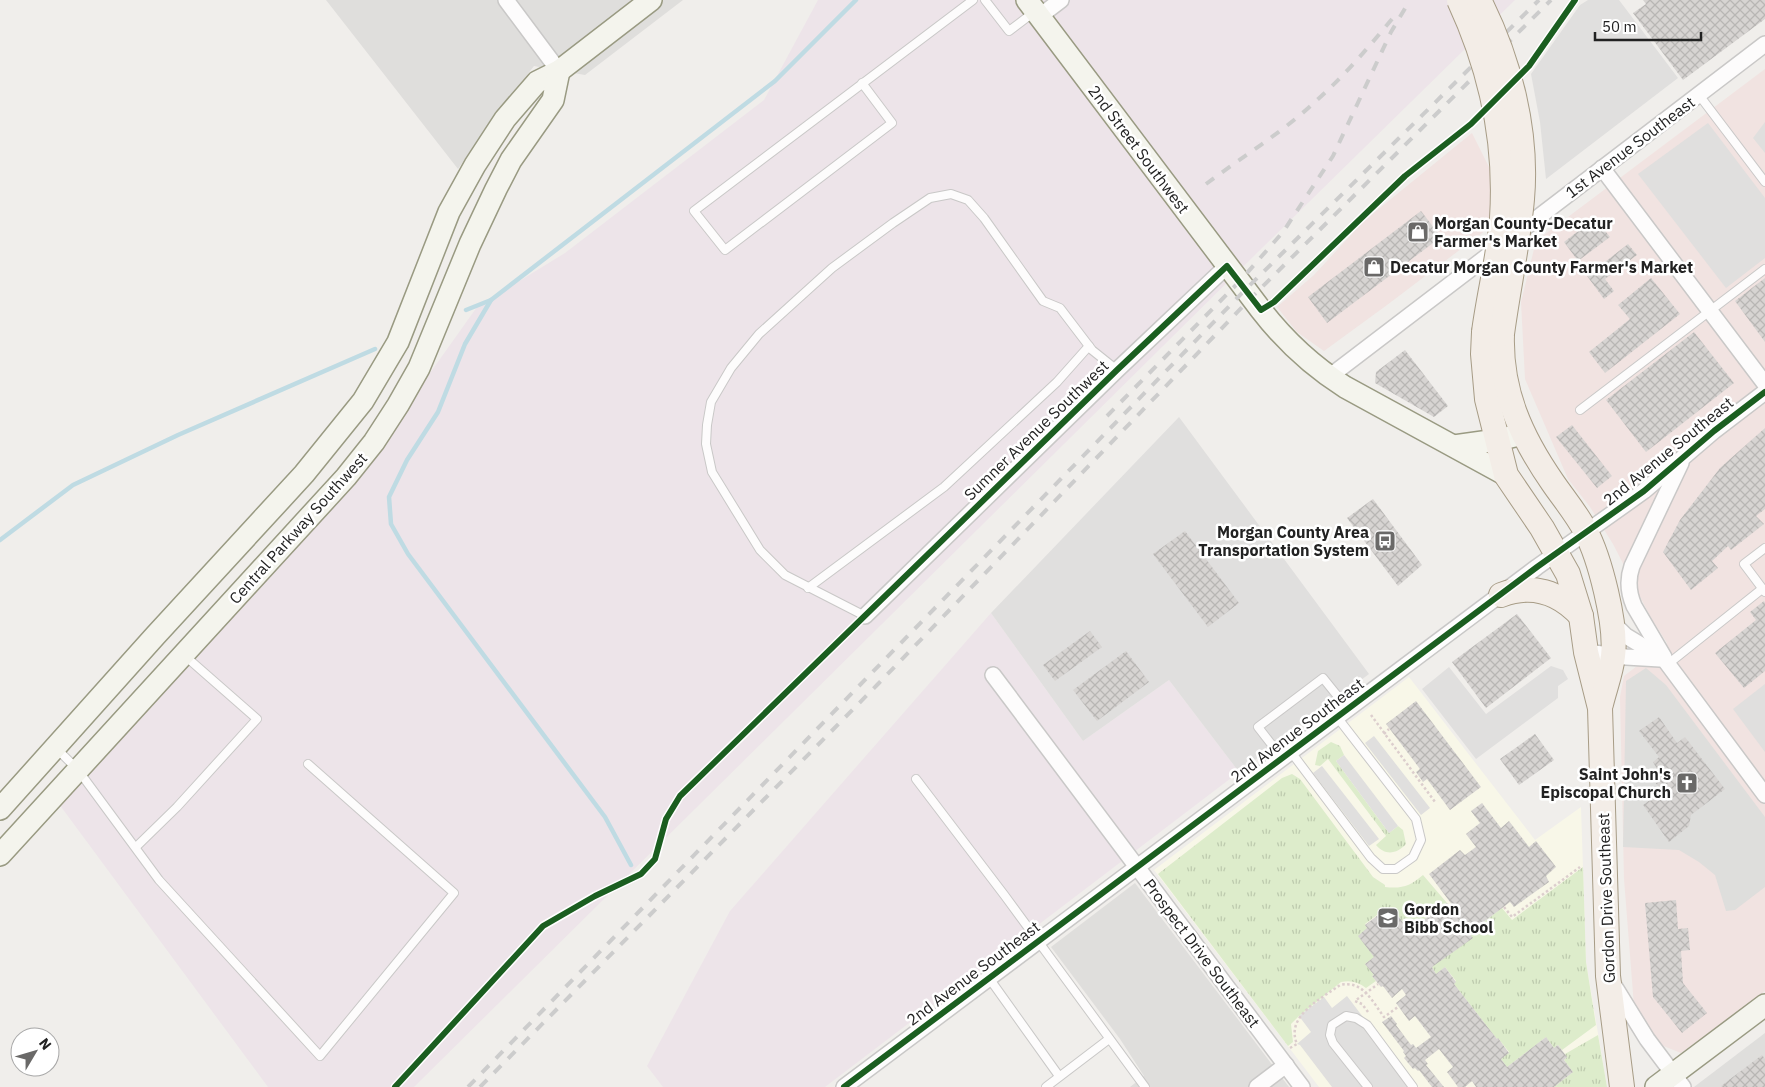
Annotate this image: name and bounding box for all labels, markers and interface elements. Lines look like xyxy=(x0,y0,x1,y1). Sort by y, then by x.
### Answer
scale bar xyxy=(1595,10,1701,42)
text: 50 m xyxy=(1602,17,1637,36)
street label: 2nd Street Southwest xyxy=(1084,81,1194,217)
street label: 1st Avenue Southeast xyxy=(1561,92,1699,202)
place label: Morgan County-Decatur Farmer's Market xyxy=(1434,213,1613,251)
shop icon: Morgan County-Decatur Farmer's Market xyxy=(1406,220,1430,244)
shop icon: Decatur Morgan County Farmer's Market xyxy=(1362,255,1386,279)
place label: Decatur Morgan County Farmer's Market xyxy=(1390,257,1693,277)
street label: Sumner Avenue Southwest xyxy=(960,356,1112,504)
street label: 2nd Avenue Southeast xyxy=(1599,392,1737,510)
street label: Central Parkway Southwest xyxy=(225,448,371,608)
place label: Morgan County Area Transportation System xyxy=(1198,522,1369,560)
bus stop icon: Morgan County Area Transportation System xyxy=(1373,529,1397,553)
street label: 2nd Avenue Southeast xyxy=(1226,673,1368,787)
place label: Saint John's Episcopal Church xyxy=(1541,764,1671,802)
church icon: Saint John's Episcopal Church xyxy=(1675,771,1699,795)
street label: Gordon Drive Southeast xyxy=(1593,812,1619,984)
street label: Prospect Drive Southeast xyxy=(1139,875,1265,1031)
place label: Gordon Bibb School xyxy=(1404,899,1493,937)
school or university icon: Gordon Bibb School xyxy=(1376,906,1400,930)
street label: 2nd Avenue Southeast xyxy=(902,916,1044,1030)
north arrow xyxy=(10,1027,60,1077)
text: N xyxy=(35,1034,55,1054)

